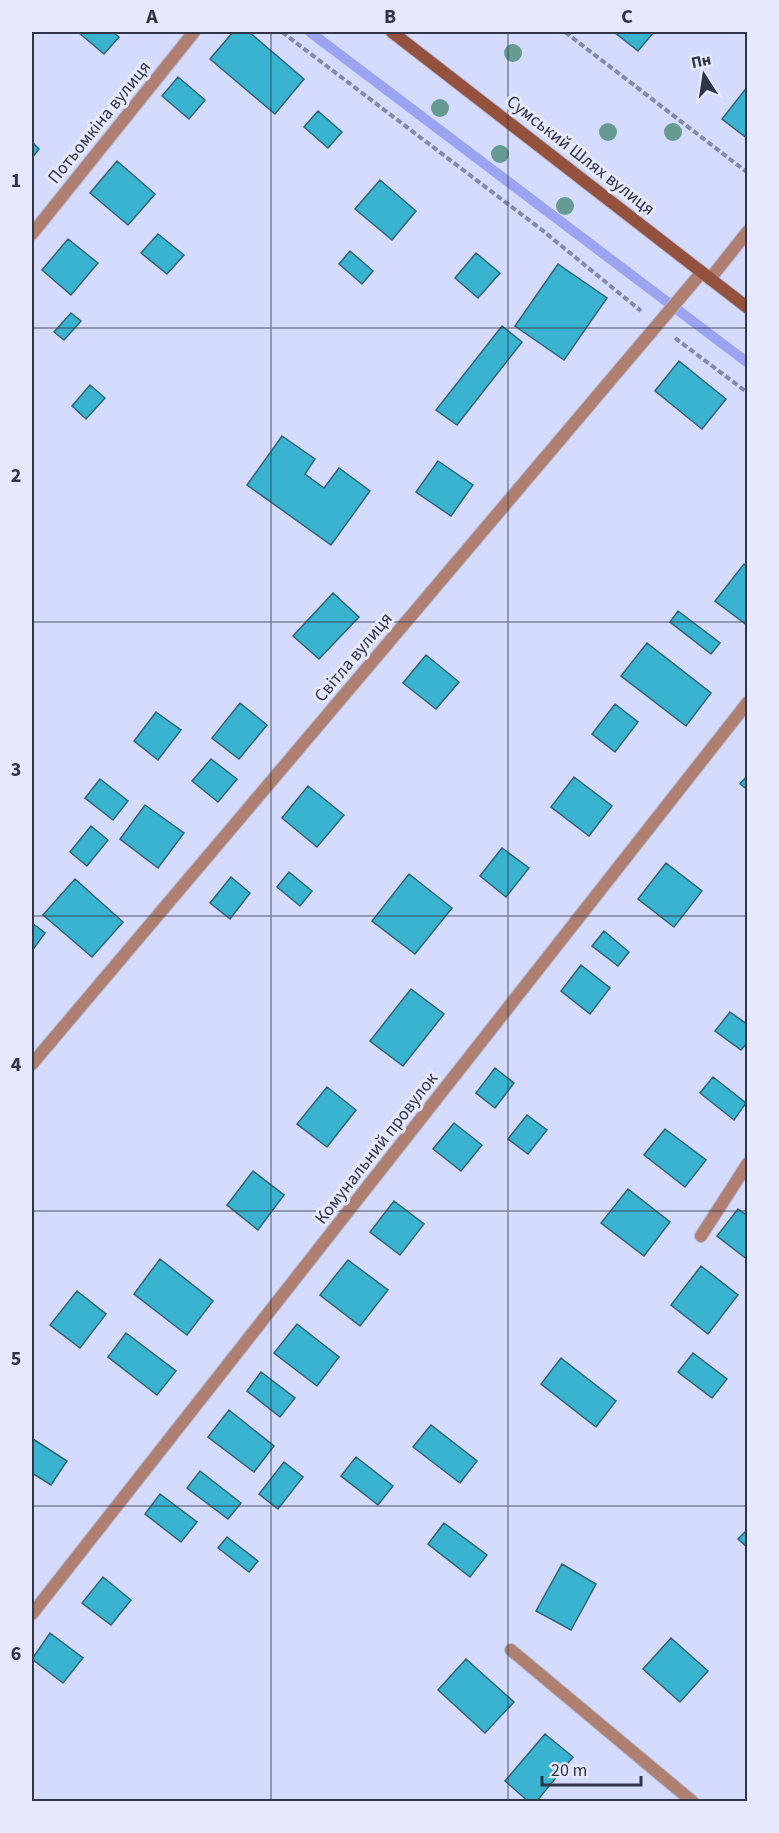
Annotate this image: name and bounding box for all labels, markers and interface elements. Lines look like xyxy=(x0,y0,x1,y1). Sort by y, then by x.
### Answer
text: A xyxy=(145,3,158,31)
text: B xyxy=(384,3,396,31)
text: C xyxy=(621,3,633,31)
north arrow xyxy=(674,45,734,105)
text: Пн xyxy=(689,48,713,74)
street label: Потьомкіна вулиця xyxy=(42,55,157,189)
street label: Сумський Шлях вулиця xyxy=(501,89,660,221)
text: 1 xyxy=(11,167,21,195)
text: 2 xyxy=(11,462,21,490)
street label: Світла вулиця xyxy=(308,607,398,708)
text: 3 xyxy=(11,756,21,784)
text: 4 xyxy=(11,1051,22,1079)
street label: Комунальний провулок xyxy=(309,1067,444,1230)
text: 5 xyxy=(11,1345,21,1373)
text: 6 xyxy=(11,1640,21,1668)
scale bar xyxy=(542,1749,641,1787)
text: 20 m xyxy=(551,1758,587,1783)

